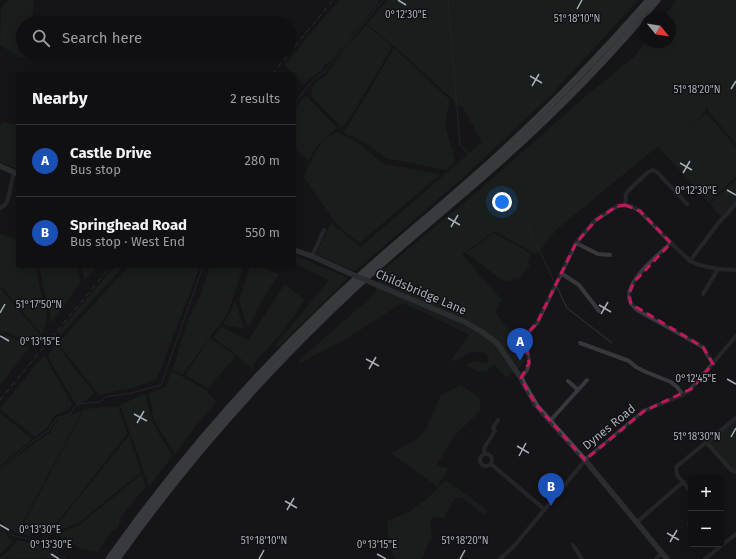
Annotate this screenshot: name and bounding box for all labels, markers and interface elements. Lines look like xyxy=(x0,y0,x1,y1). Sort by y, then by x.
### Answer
text: 0°12'30"E xyxy=(385,9,427,21)
north arrow xyxy=(640,12,676,48)
text: 51°18'10"N xyxy=(554,13,600,25)
search box xyxy=(16,16,296,60)
icon: search xyxy=(30,27,52,49)
text: Search here xyxy=(62,29,142,47)
text: 51°18'20"N xyxy=(673,84,721,96)
text: Nearby xyxy=(32,88,87,109)
text: 2 results xyxy=(230,91,280,106)
text: Castle Drive xyxy=(70,144,152,162)
text: A xyxy=(41,153,49,168)
text: 280 m xyxy=(245,153,280,168)
text: Bus stop xyxy=(70,162,121,177)
text: 0°12'30"E xyxy=(675,185,717,197)
your location xyxy=(492,192,512,212)
text: Springhead Road xyxy=(70,216,187,234)
text: B xyxy=(41,225,49,240)
text: 550 m xyxy=(245,225,280,240)
text: Bus stop · West End xyxy=(70,234,185,249)
street label: Childsbridge Lane xyxy=(373,267,469,317)
text: 51°17'50"N xyxy=(16,299,62,311)
pin: A xyxy=(507,328,533,361)
text: 0°13'15"E xyxy=(20,336,60,348)
text: 0°12'45"E xyxy=(675,373,717,385)
street label: Dynes Road xyxy=(580,402,638,452)
text: 51°18'30"N xyxy=(673,431,721,443)
pin: B xyxy=(538,473,564,506)
map controls xyxy=(688,475,724,547)
button: + xyxy=(688,475,724,511)
button: − xyxy=(688,511,724,547)
text: 0°13'30"E xyxy=(19,524,61,536)
text: 51°18'10"N xyxy=(241,535,287,547)
text: 51°18'20"N xyxy=(441,535,489,547)
text: 0°13'30"E xyxy=(30,539,72,551)
text: 0°13'15"E xyxy=(357,539,397,551)

